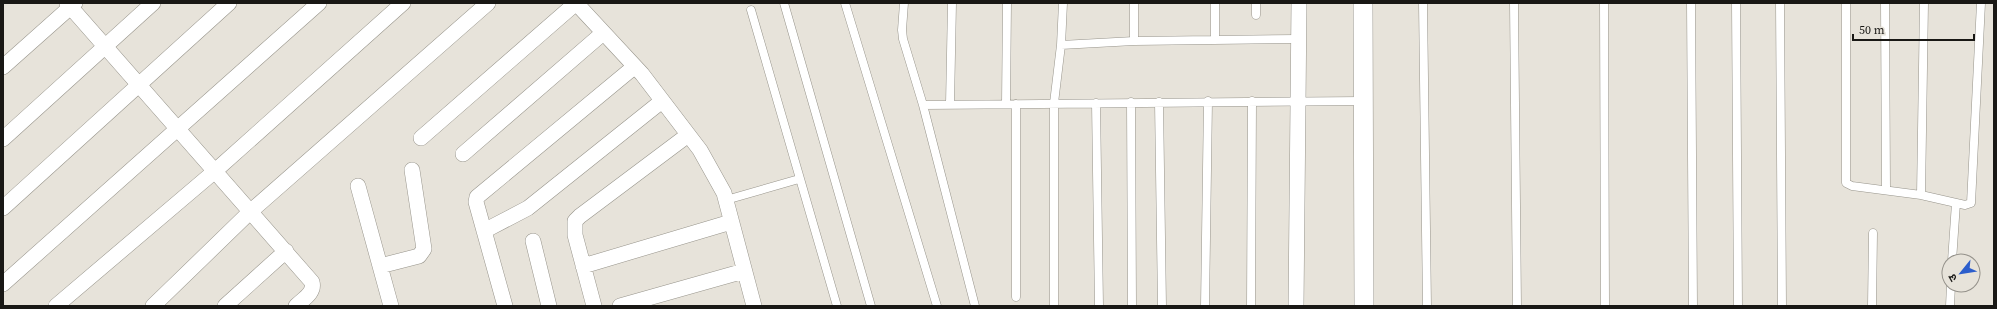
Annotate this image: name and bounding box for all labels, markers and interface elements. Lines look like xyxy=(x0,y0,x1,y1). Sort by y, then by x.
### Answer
scale bar xyxy=(1853,16,1974,42)
text: 50 m xyxy=(1859,22,1885,38)
north arrow xyxy=(1941,253,1981,293)
text: उ xyxy=(1944,271,1961,284)

